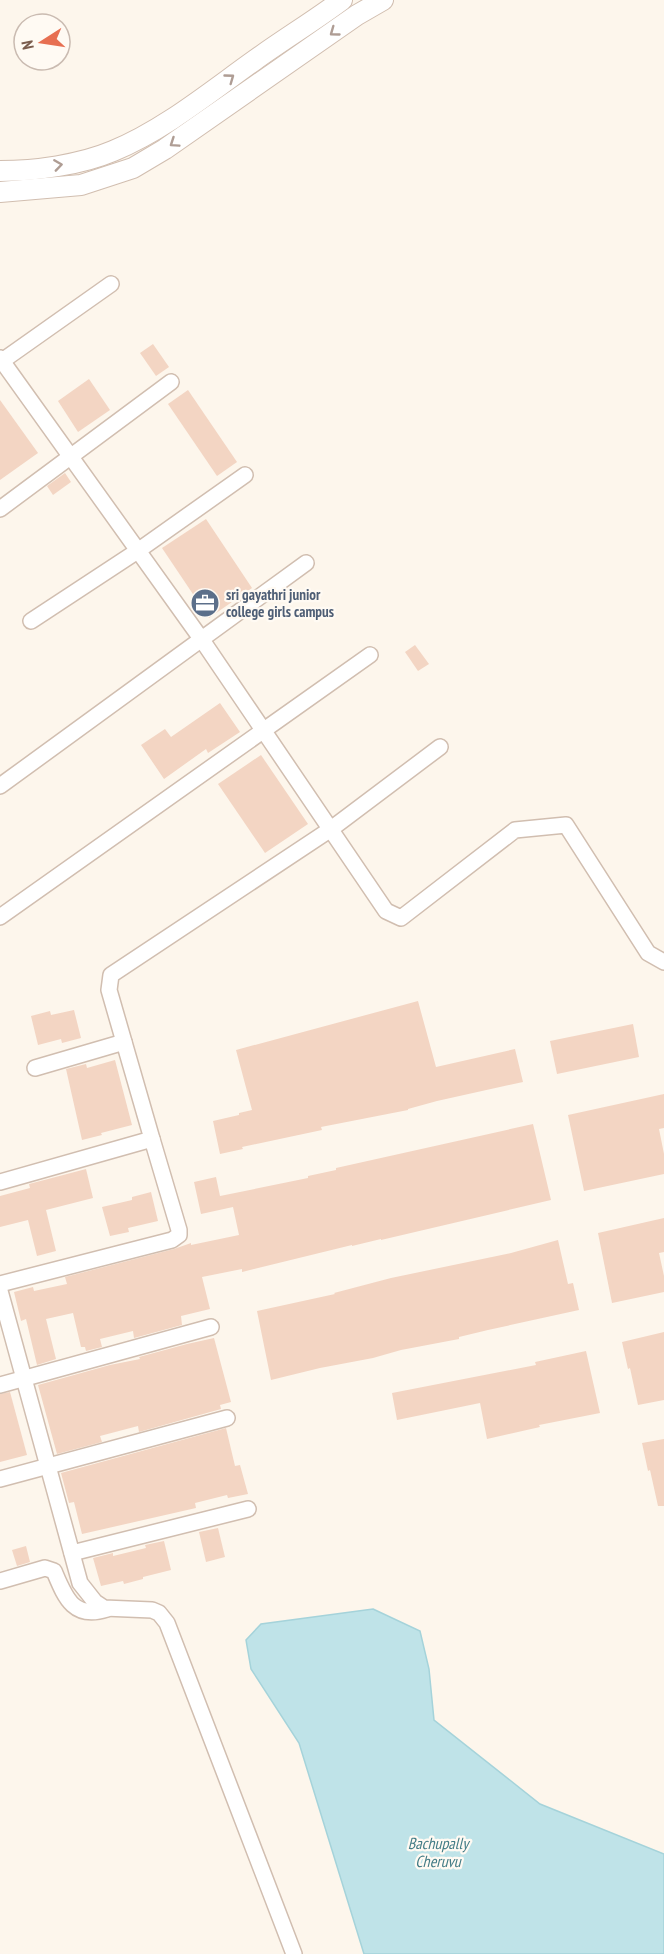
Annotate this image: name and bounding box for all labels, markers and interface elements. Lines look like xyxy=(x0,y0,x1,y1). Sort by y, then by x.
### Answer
north arrow xyxy=(12,12,72,72)
one-way arrow xyxy=(330,25,341,36)
text: N xyxy=(17,39,38,51)
one-way arrow xyxy=(223,74,234,85)
one-way arrow xyxy=(170,136,181,147)
one-way arrow xyxy=(53,159,63,171)
place label: sri gayathri junior college girls campus xyxy=(226,585,334,621)
office icon: sri gayathri junior college girls campus xyxy=(189,587,221,619)
water label: Bachupally Cheruvu xyxy=(408,1833,470,1871)

